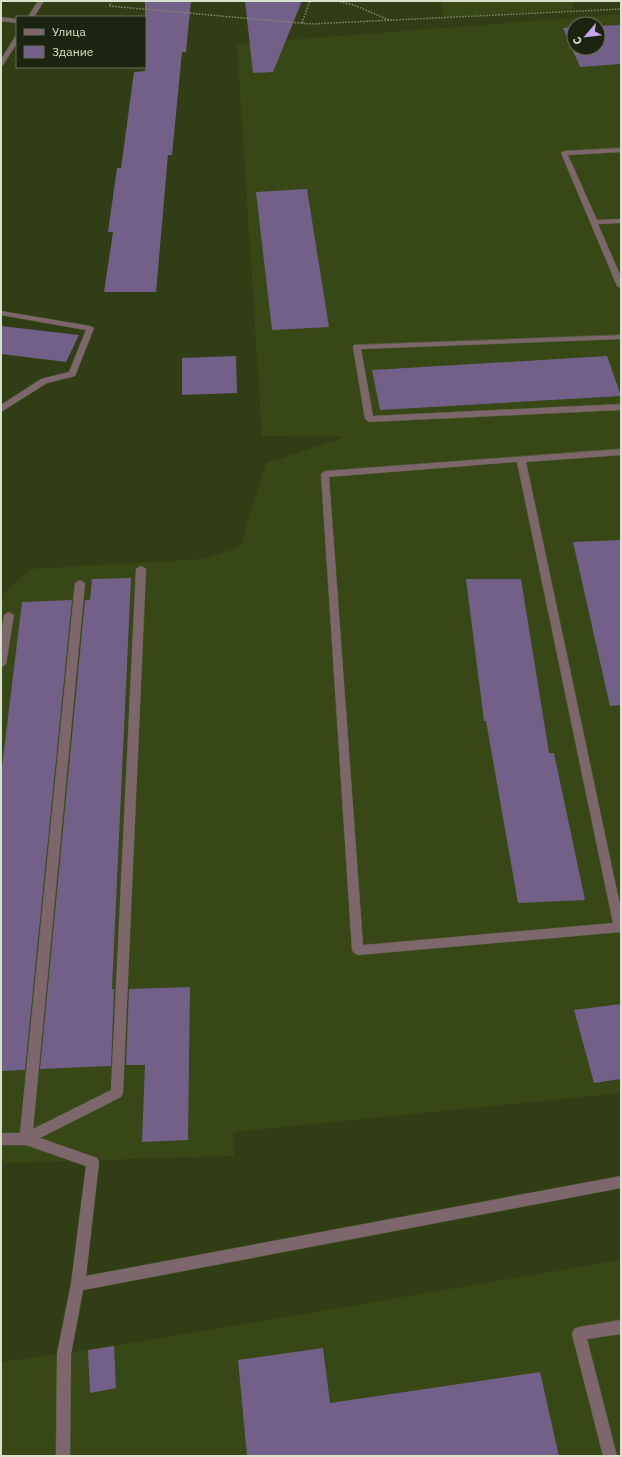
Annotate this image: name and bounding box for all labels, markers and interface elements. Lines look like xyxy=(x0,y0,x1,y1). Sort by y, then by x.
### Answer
legend xyxy=(16,16,146,68)
north arrow xyxy=(566,16,606,56)
text: Улица xyxy=(52,24,86,39)
text: С xyxy=(569,34,585,47)
text: Здание xyxy=(52,44,94,59)

